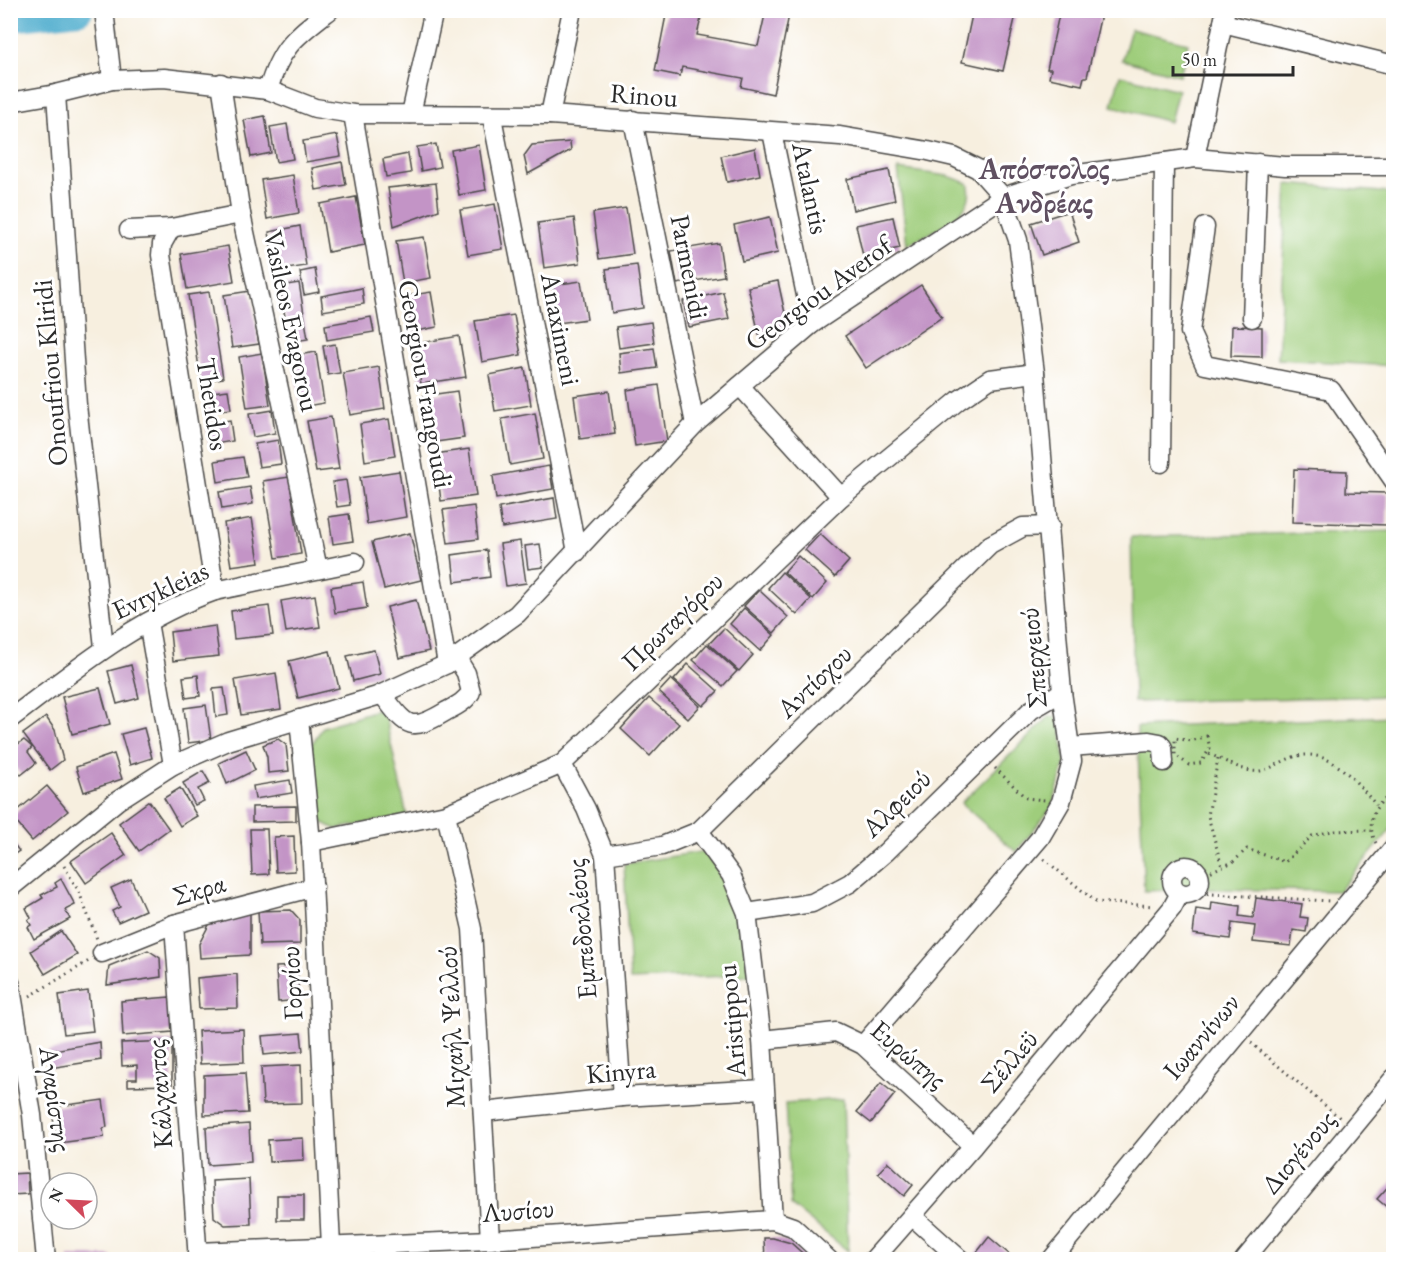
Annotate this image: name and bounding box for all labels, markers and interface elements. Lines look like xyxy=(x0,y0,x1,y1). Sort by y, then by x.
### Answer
scale bar xyxy=(1173,39,1293,77)
text: 50 m xyxy=(1182,48,1217,71)
street label: Rinou xyxy=(609,75,679,115)
street label: Atalantis xyxy=(784,138,838,237)
district label: Απόστολος Ανδρέας xyxy=(977,149,1110,222)
street label: Parmenidi xyxy=(663,212,717,323)
street label: Georgiou Averof xyxy=(738,226,901,358)
street label: Vasileos Evagorou xyxy=(256,227,328,415)
street label: Anaximeni xyxy=(533,269,589,389)
street label: Georgiou Frangoudi xyxy=(390,277,462,491)
street label: Onoufriou Kliridi xyxy=(24,278,76,468)
street label: Thetidos xyxy=(188,355,238,453)
street label: Evrykleias xyxy=(106,552,214,628)
street label: Πρωταγόρου xyxy=(614,564,730,678)
street label: Σπερχειού xyxy=(1011,606,1055,710)
street label: Αντίοχου xyxy=(768,636,859,726)
street label: Αλφειού xyxy=(853,761,938,845)
street label: Εμπεδοκλέους xyxy=(557,857,605,1001)
street label: Σκρα xyxy=(169,865,230,913)
street label: Γοργίου xyxy=(272,945,310,1021)
street label: Μιχαήλ Ψελλού xyxy=(429,945,473,1109)
street label: Aristippou xyxy=(709,963,753,1080)
street label: Ιωαννίνων xyxy=(1155,986,1247,1086)
street label: Ευρώπης xyxy=(863,1012,955,1096)
street label: Σέλλεϋ xyxy=(973,1022,1045,1100)
street label: Κάλχαντος xyxy=(138,1038,180,1150)
street label: Αγαρίστης xyxy=(31,1043,81,1154)
street label: Kinyra xyxy=(585,1051,658,1091)
street label: Διογένους xyxy=(1253,1103,1343,1201)
north arrow xyxy=(39,1171,99,1231)
text: N xyxy=(44,1185,68,1205)
street label: Λυσίου xyxy=(480,1190,555,1230)

